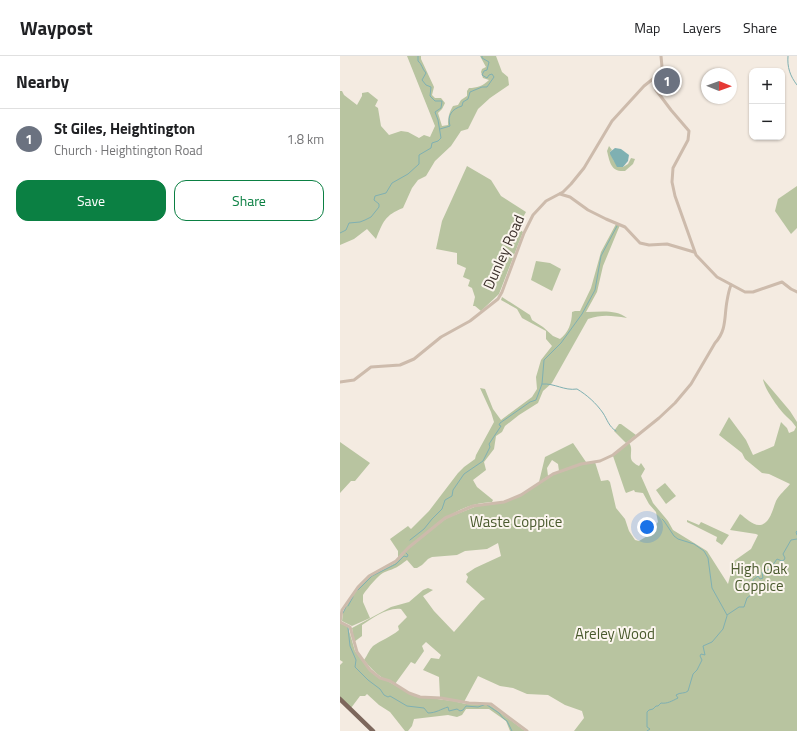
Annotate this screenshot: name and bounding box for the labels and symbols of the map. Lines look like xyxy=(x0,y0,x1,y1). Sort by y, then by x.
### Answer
pin: 1 xyxy=(654,66,680,96)
north arrow xyxy=(701,68,737,104)
street label: Dunley Road xyxy=(477,211,530,293)
park label: Waste Coppice xyxy=(470,510,562,533)
your location xyxy=(637,517,657,537)
park label: High Oak Coppice xyxy=(730,557,788,597)
park label: Areley Wood xyxy=(575,622,655,645)

